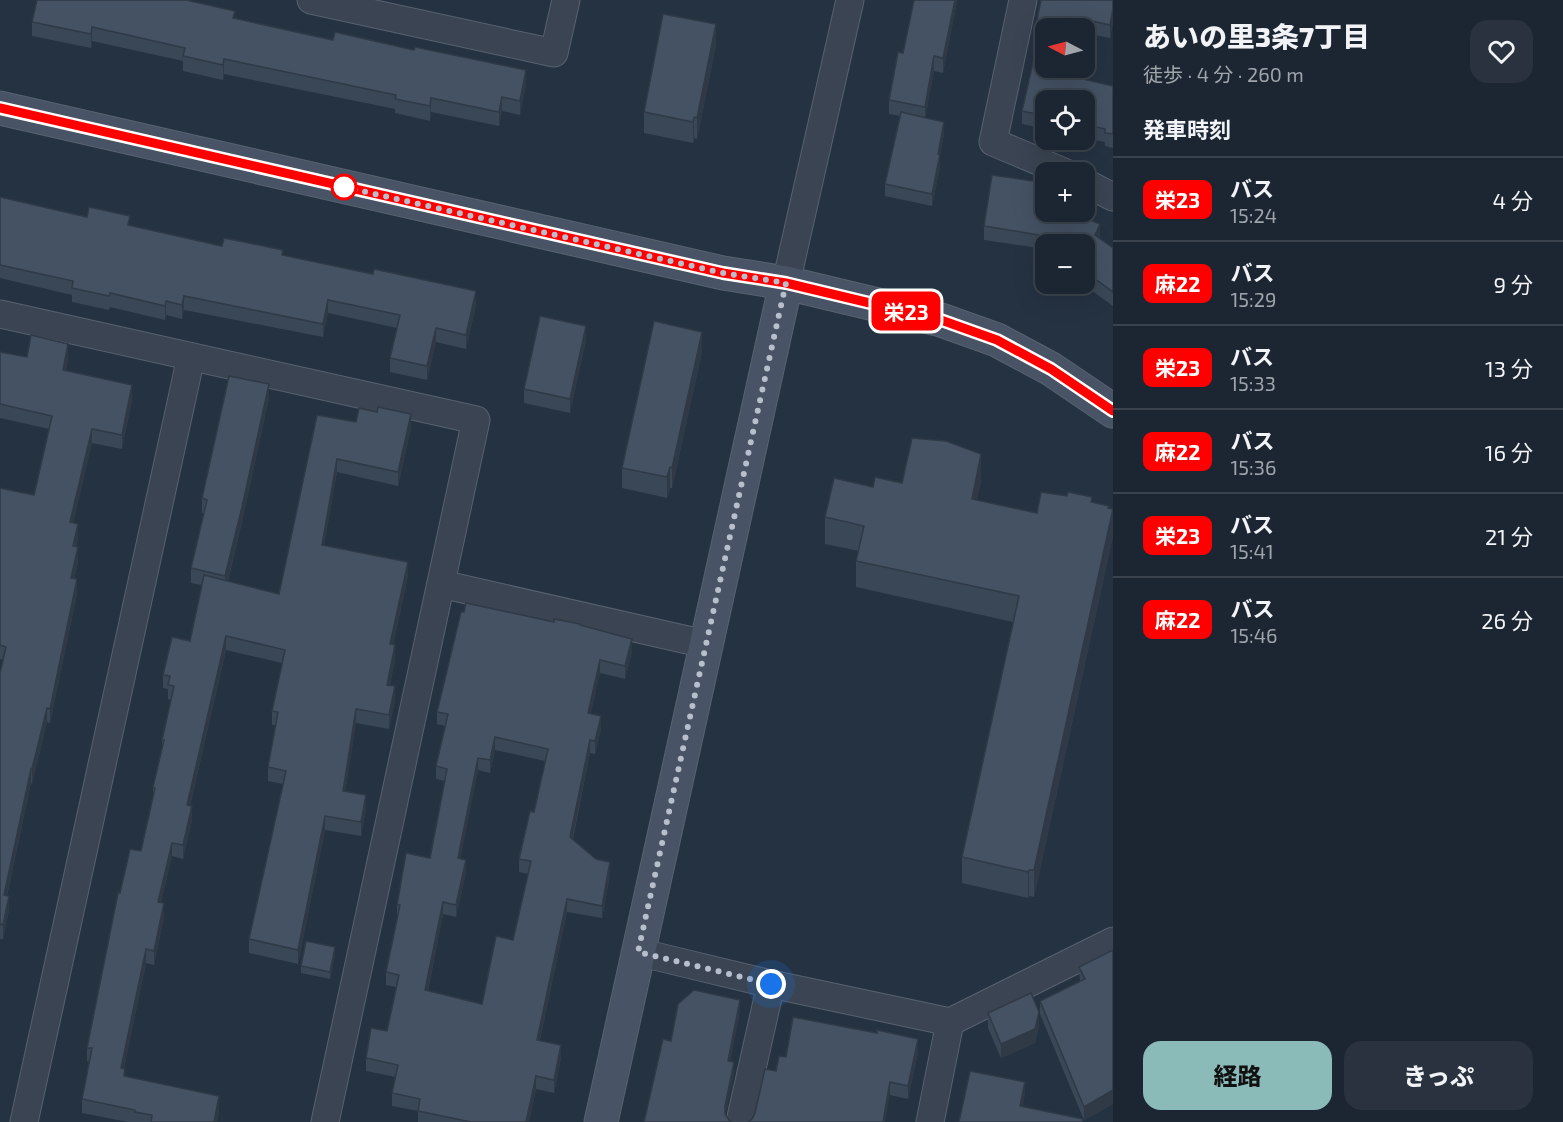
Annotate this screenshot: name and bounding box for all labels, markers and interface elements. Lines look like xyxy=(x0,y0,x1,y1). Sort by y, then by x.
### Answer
north arrow xyxy=(1035,18,1095,78)
map controls xyxy=(1035,18,1095,294)
text: あいの里3条7丁目 xyxy=(1143,19,1370,53)
button: heart xyxy=(1470,20,1533,83)
text: 徒歩 · 4 分 · 260 m xyxy=(1143,62,1304,86)
button: locate xyxy=(1035,90,1095,150)
text: 発車時刻 xyxy=(1143,116,1231,142)
button: + xyxy=(1035,162,1095,222)
unlabelled marker xyxy=(331,174,357,200)
text: バス xyxy=(1230,175,1274,201)
text: 栄23 xyxy=(1155,187,1200,212)
text: 4 分 xyxy=(1493,187,1533,213)
text: 15:24 xyxy=(1230,203,1277,227)
button: − xyxy=(1035,234,1095,294)
text: バス xyxy=(1230,259,1274,285)
text: 麻22 xyxy=(1155,271,1200,296)
text: 9 分 xyxy=(1494,271,1533,297)
text: 15:29 xyxy=(1230,287,1277,311)
line badge: 栄23 xyxy=(872,292,940,330)
text: 栄23 xyxy=(883,299,929,324)
text: バス xyxy=(1230,343,1274,369)
text: 栄23 xyxy=(1155,355,1200,380)
text: 13 分 xyxy=(1485,355,1533,381)
text: 15:33 xyxy=(1230,371,1276,395)
text: バス xyxy=(1230,427,1274,453)
text: 麻22 xyxy=(1155,439,1200,464)
text: 16 分 xyxy=(1485,439,1533,465)
text: 15:36 xyxy=(1230,455,1276,479)
text: バス xyxy=(1230,511,1274,537)
text: 栄23 xyxy=(1155,523,1200,548)
text: 21 分 xyxy=(1485,523,1533,549)
text: 15:41 xyxy=(1230,539,1274,563)
text: バス xyxy=(1230,595,1274,621)
text: 麻22 xyxy=(1155,607,1200,632)
text: 26 分 xyxy=(1481,607,1533,633)
text: 15:46 xyxy=(1230,623,1278,647)
your location xyxy=(756,969,786,999)
button: 経路 xyxy=(1143,1041,1332,1110)
button: きっぷ xyxy=(1344,1041,1533,1110)

